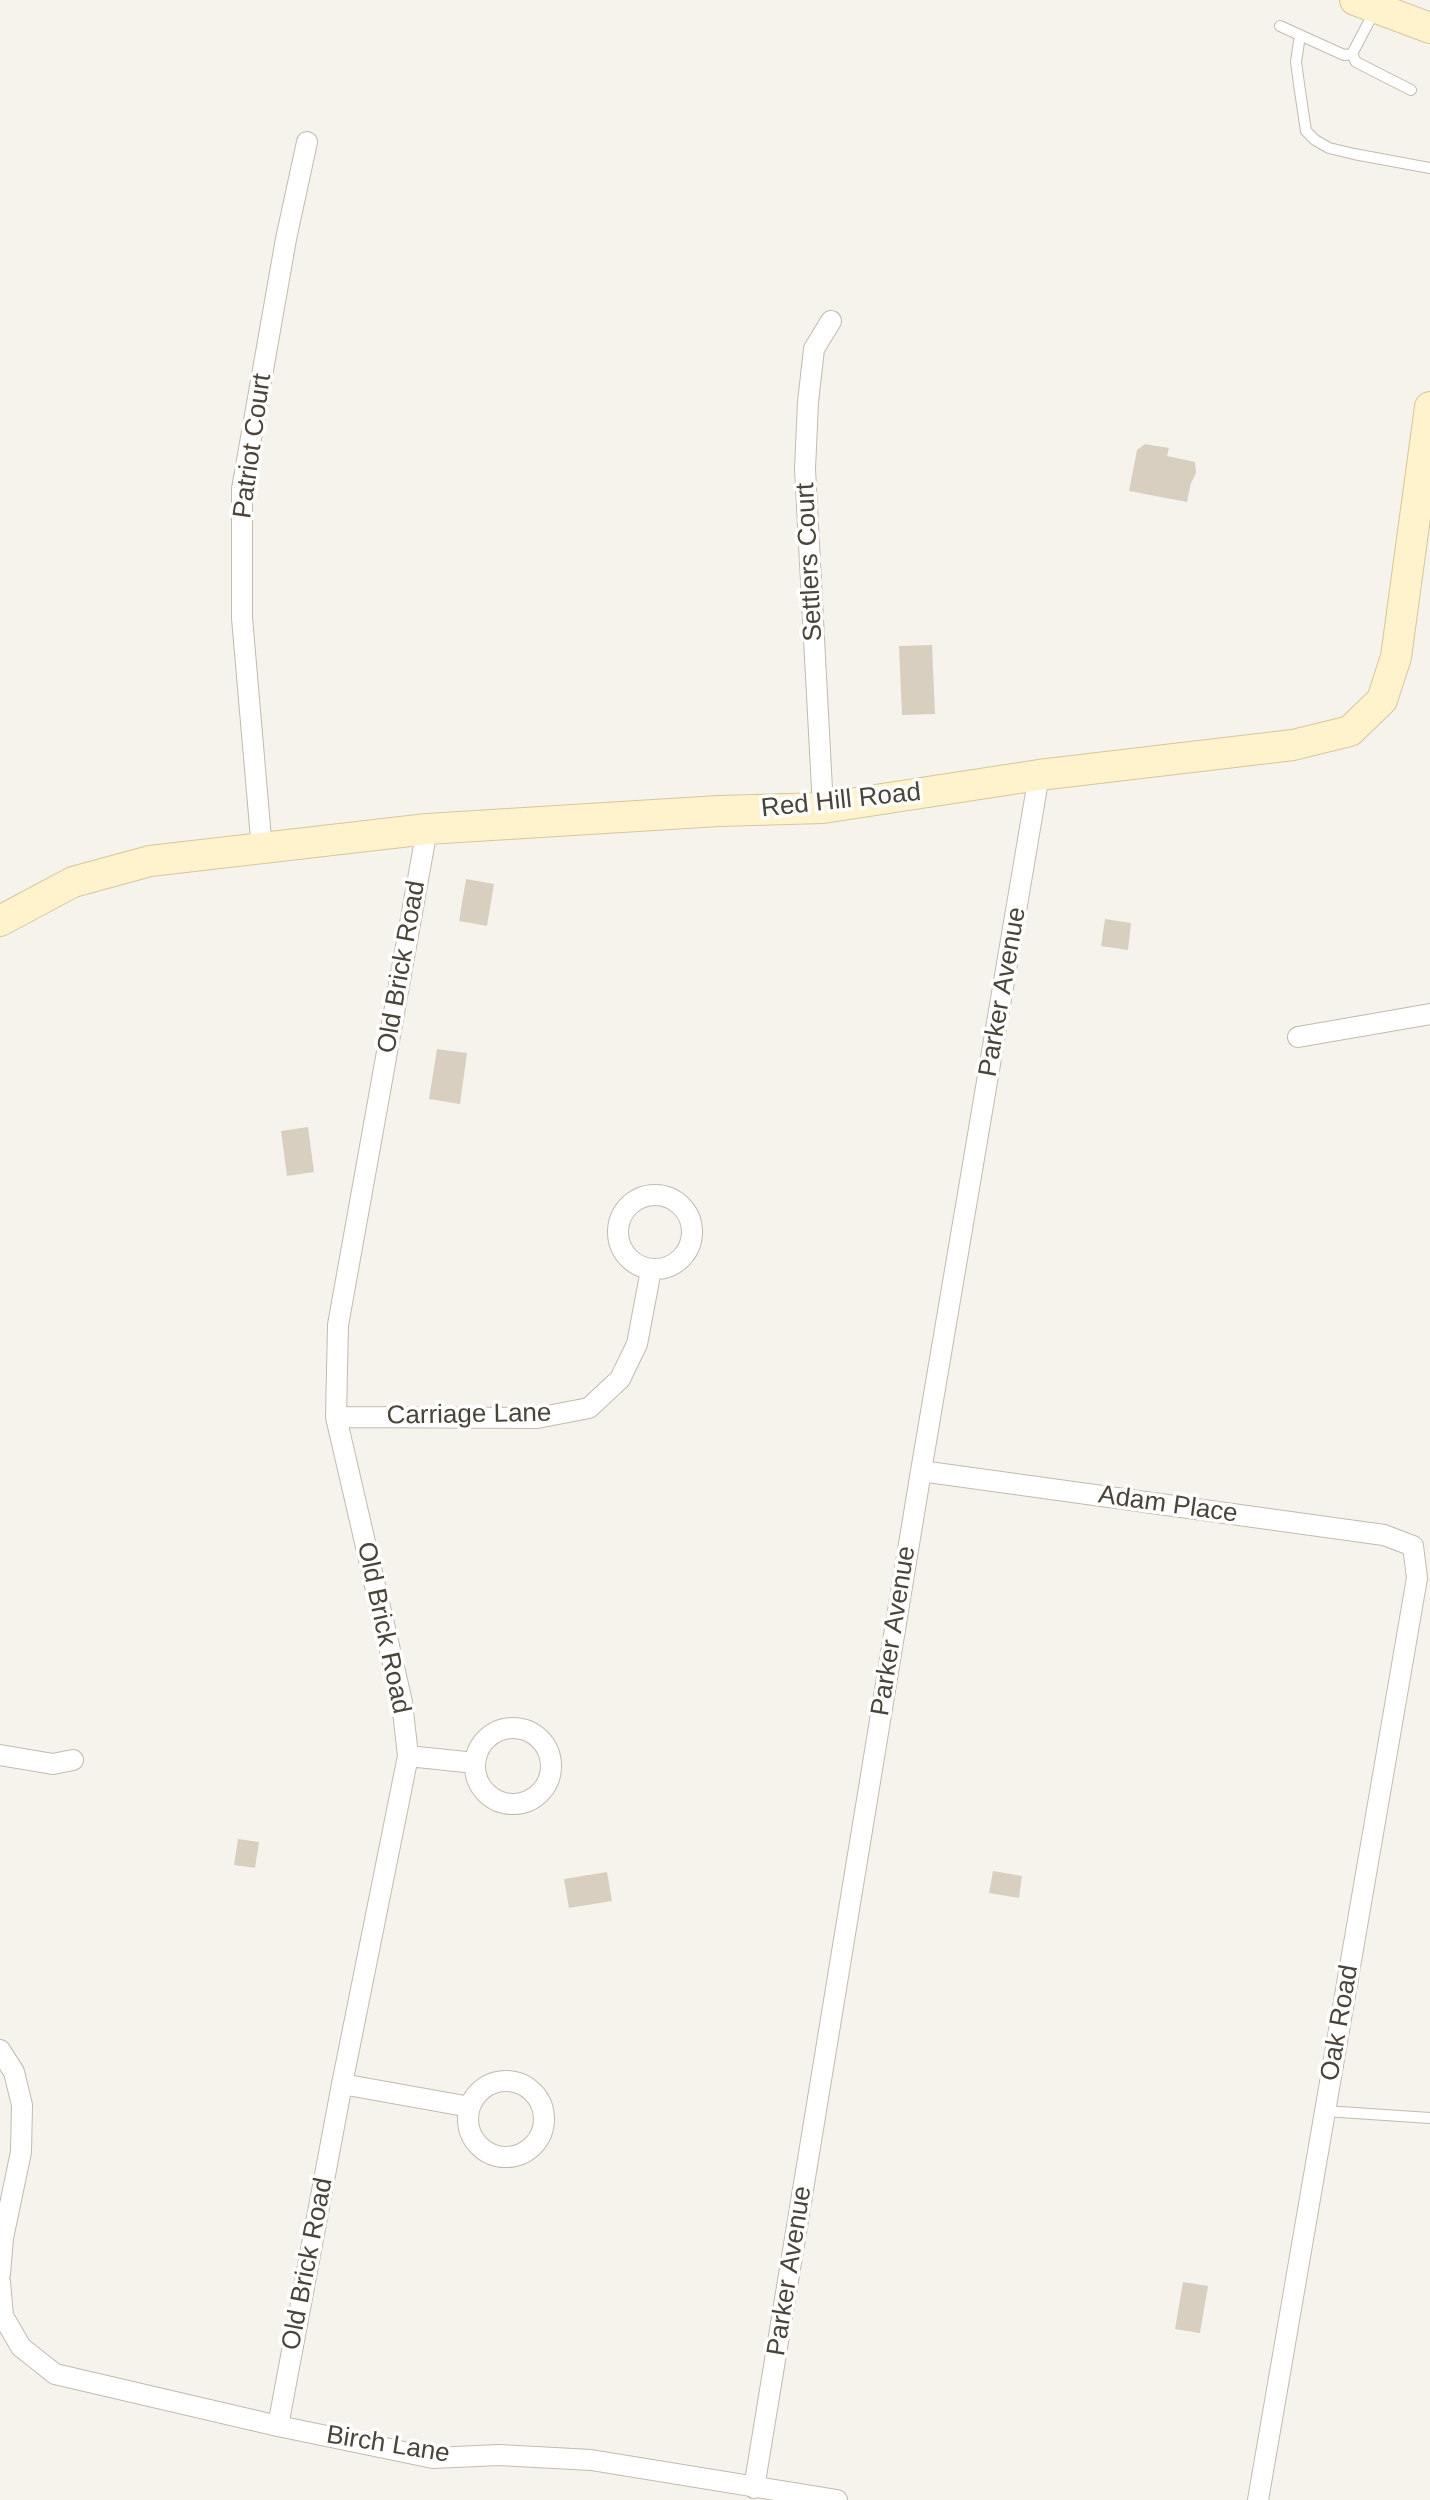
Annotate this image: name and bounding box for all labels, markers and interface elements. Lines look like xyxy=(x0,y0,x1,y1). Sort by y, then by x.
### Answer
street label: Patriot Court xyxy=(227,372,279,520)
street label: Settlers Court xyxy=(790,482,830,642)
street label: Red Hill Road xyxy=(760,777,922,825)
street label: Old Brick Road xyxy=(371,878,433,1056)
street label: Parker Avenue xyxy=(973,905,1033,1079)
street label: Carriage Lane xyxy=(386,1398,552,1432)
street label: Adam Place xyxy=(1096,1480,1240,1530)
street label: Old Brick Road xyxy=(350,1539,416,1717)
street label: Parker Avenue xyxy=(865,1544,923,1718)
street label: Oak Road xyxy=(1314,1963,1366,2083)
street label: Old Brick Road xyxy=(276,2175,340,2353)
street label: Parker Avenue xyxy=(761,2184,819,2358)
street label: Birch Lane xyxy=(324,2420,452,2470)

